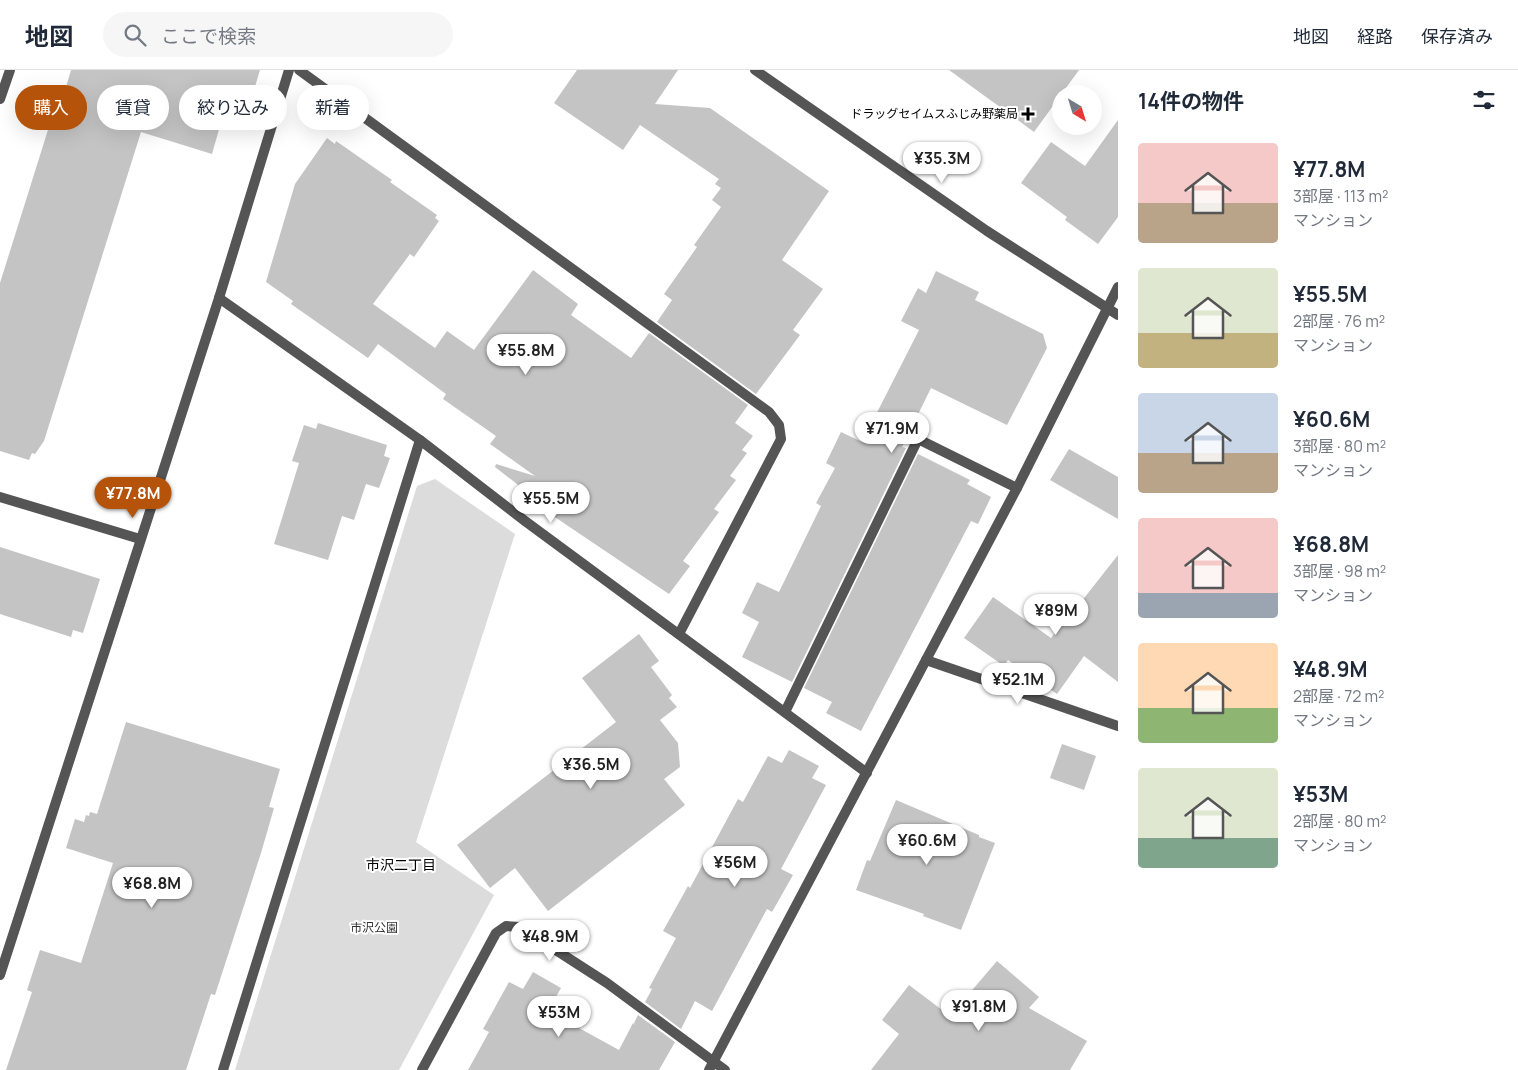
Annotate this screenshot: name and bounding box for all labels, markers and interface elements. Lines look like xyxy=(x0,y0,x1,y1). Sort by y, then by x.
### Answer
search box xyxy=(103,12,453,57)
text: 地図 xyxy=(25,19,73,52)
icon: search xyxy=(121,21,149,49)
text: ここで検索 xyxy=(161,23,256,49)
text: 地図 xyxy=(1293,24,1329,48)
text: 経路 xyxy=(1357,24,1393,48)
text: 保存済み xyxy=(1421,24,1493,48)
chip: 購入 xyxy=(15,85,87,130)
chip: 賃貸 xyxy=(97,85,169,130)
chip: 絞り込み xyxy=(179,85,287,130)
chip: 新着 xyxy=(297,85,369,130)
north arrow xyxy=(1052,85,1102,135)
map controls xyxy=(1052,85,1102,135)
icon: filters xyxy=(1470,86,1498,114)
text: 14件の物件 xyxy=(1138,87,1244,115)
place label: ドラッグセイムスふじみ野薬局 xyxy=(850,105,1018,122)
marker: ドラッグセイムスふじみ野薬局 xyxy=(1022,108,1034,120)
pin: ¥35.3M xyxy=(901,142,983,184)
text: ¥35.3M xyxy=(914,147,970,169)
text: ¥77.8M xyxy=(1293,155,1365,183)
icon: home xyxy=(1178,163,1238,223)
text: 3部屋 · 113 m² xyxy=(1293,185,1388,207)
text: マンション xyxy=(1293,209,1373,231)
text: ¥55.5M xyxy=(1293,280,1367,308)
icon: home xyxy=(1178,288,1238,348)
text: 2部屋 · 76 m² xyxy=(1293,310,1385,332)
pin: ¥55.8M xyxy=(485,334,567,376)
text: マンション xyxy=(1293,334,1373,356)
text: ¥55.8M xyxy=(498,339,554,361)
text: ¥60.6M xyxy=(1293,405,1370,433)
pin: ¥71.9M xyxy=(851,412,933,454)
icon: home xyxy=(1178,413,1238,473)
text: ¥71.9M xyxy=(865,417,919,439)
text: 3部屋 · 80 m² xyxy=(1293,435,1386,457)
text: マンション xyxy=(1293,459,1373,481)
pin: ¥77.8M xyxy=(92,476,174,519)
text: ¥77.8M xyxy=(105,482,161,504)
pin: ¥55.5M xyxy=(510,482,592,524)
text: ¥55.5M xyxy=(523,487,579,509)
text: ¥68.8M xyxy=(1293,530,1369,558)
icon: home xyxy=(1178,538,1238,598)
text: 3部屋 · 98 m² xyxy=(1293,560,1386,582)
text: マンション xyxy=(1293,584,1373,606)
pin: ¥89M xyxy=(1026,594,1086,636)
text: ¥89M xyxy=(1034,599,1078,621)
text: ¥48.9M xyxy=(1293,655,1367,683)
pin: ¥52.1M xyxy=(977,662,1059,705)
icon: home xyxy=(1178,663,1238,723)
text: ¥52.1M xyxy=(992,668,1044,690)
text: 2部屋 · 72 m² xyxy=(1293,685,1384,707)
text: マンション xyxy=(1293,709,1373,731)
pin: ¥36.5M xyxy=(550,748,632,790)
text: ¥36.5M xyxy=(563,753,619,775)
text: ¥53M xyxy=(1293,780,1348,808)
icon: home xyxy=(1178,788,1238,848)
text: 2部屋 · 80 m² xyxy=(1293,810,1386,832)
pin: ¥60.6M xyxy=(886,824,968,866)
text: ¥60.6M xyxy=(898,829,956,851)
text: マンション xyxy=(1293,834,1373,856)
pin: ¥56M xyxy=(705,846,765,888)
text: ¥56M xyxy=(714,851,756,873)
district label: 市沢二丁目 xyxy=(366,855,436,874)
pin: ¥68.8M xyxy=(111,866,193,909)
text: ¥68.8M xyxy=(123,872,181,894)
park label: 市沢公園 xyxy=(350,919,398,936)
pin: ¥48.9M xyxy=(509,920,591,962)
text: ¥48.9M xyxy=(522,925,578,947)
pin: ¥91.8M xyxy=(938,990,1020,1032)
text: ¥91.8M xyxy=(952,995,1006,1017)
pin: ¥53M xyxy=(529,996,589,1038)
text: ¥53M xyxy=(538,1001,580,1023)

